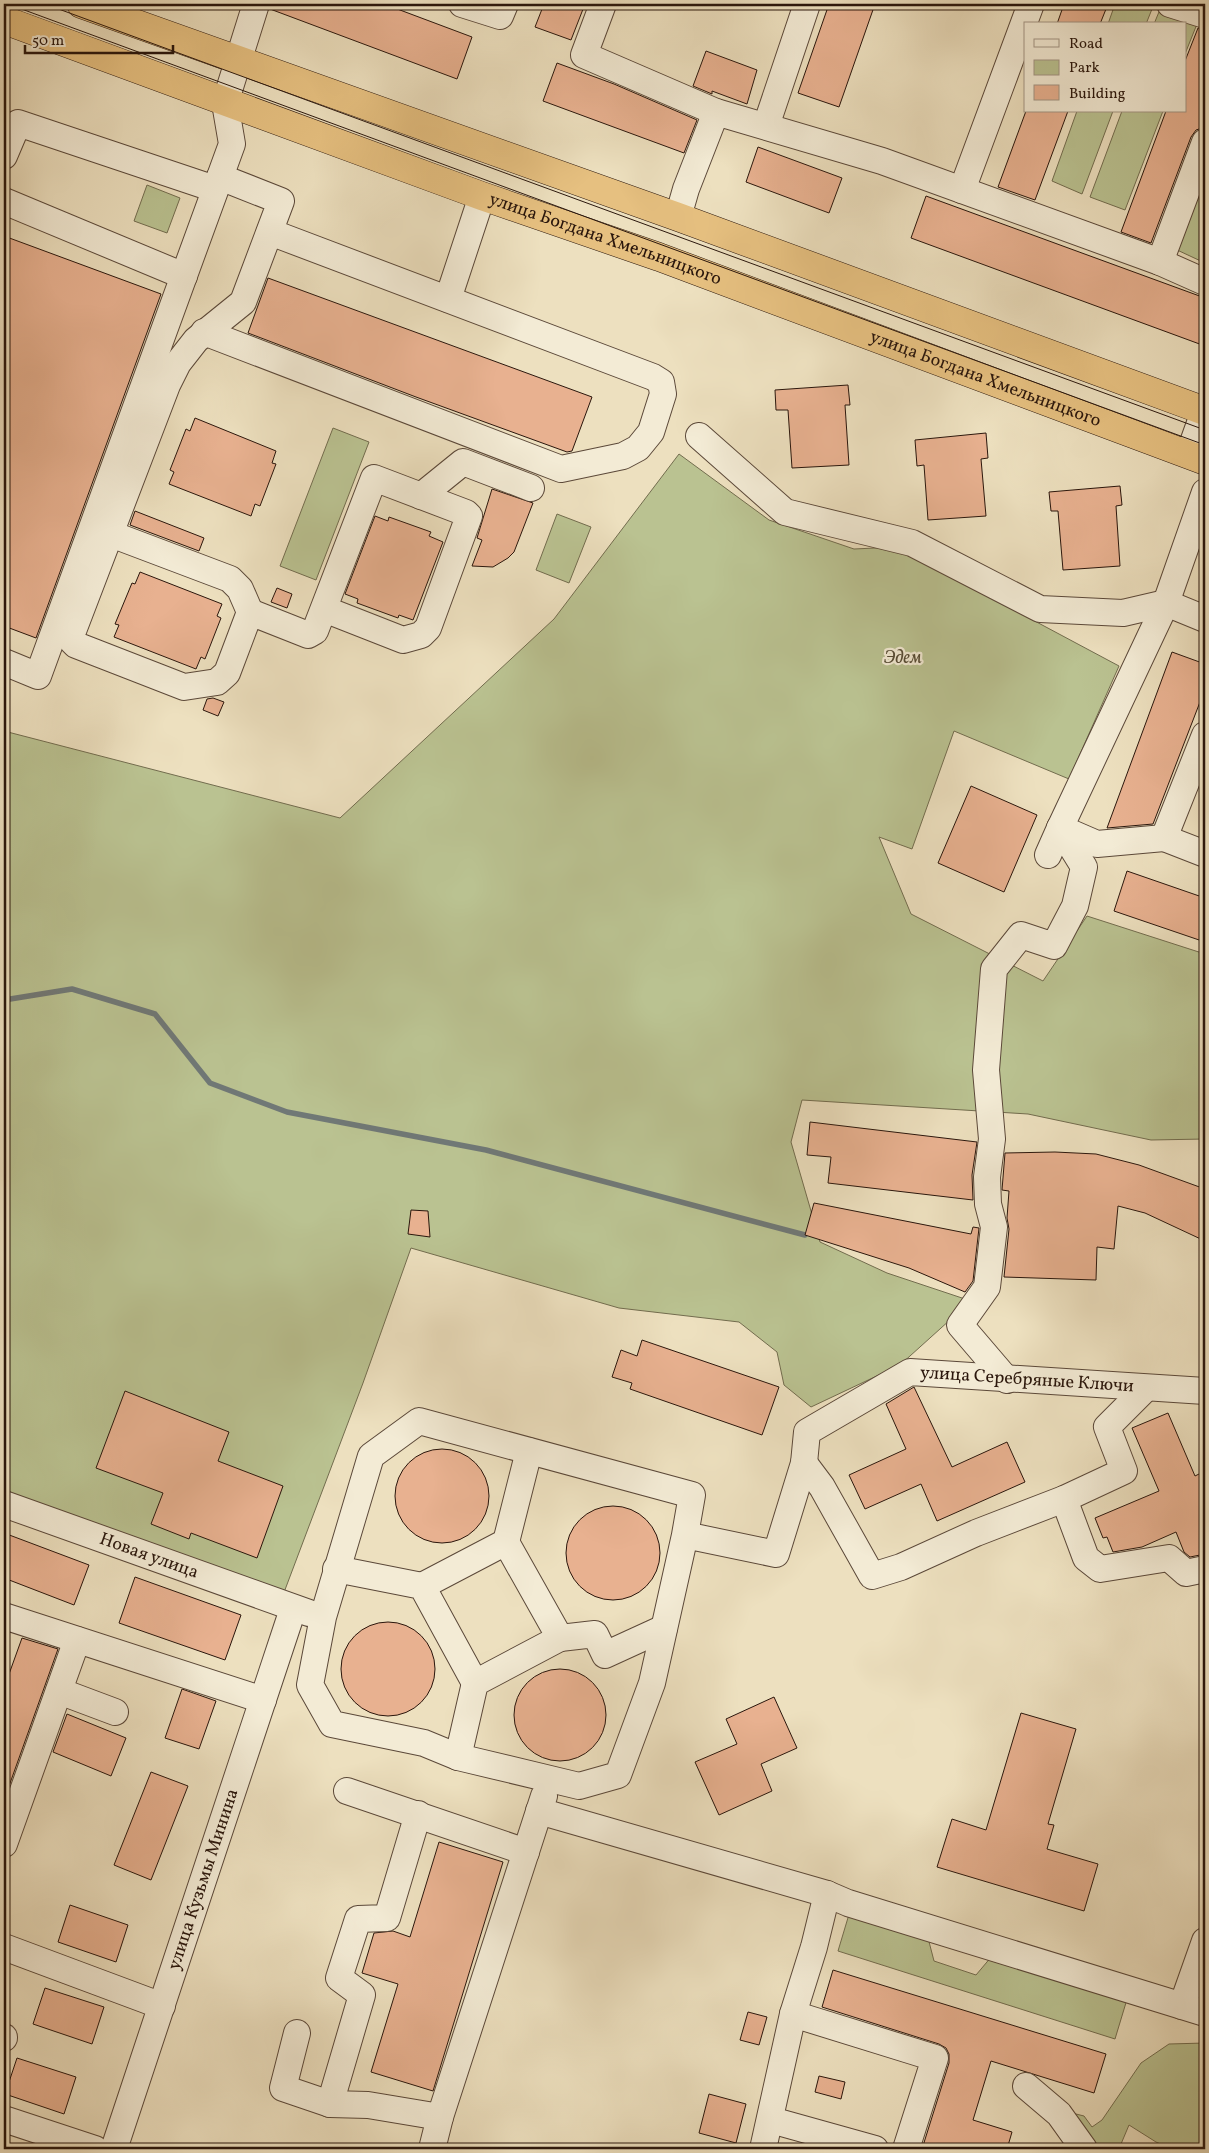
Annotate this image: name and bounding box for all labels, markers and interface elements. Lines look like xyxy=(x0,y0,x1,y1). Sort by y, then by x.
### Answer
scale bar xyxy=(25,22,172,54)
legend xyxy=(1024,22,1186,112)
text: 50 m xyxy=(32,31,64,52)
text: Road xyxy=(1069,34,1103,55)
text: Park xyxy=(1069,58,1100,79)
text: Building xyxy=(1069,84,1126,105)
street label: улица Богдана Хмельницкого xyxy=(486,187,725,292)
street label: улица Богдана Хмельницкого xyxy=(866,324,1105,434)
park label: Эдем xyxy=(884,646,922,671)
street label: улица Серебряные Ключи xyxy=(919,1360,1135,1399)
street label: Новая улица xyxy=(96,1527,202,1585)
street label: улица Кузьмы Минина xyxy=(162,1785,245,1973)

